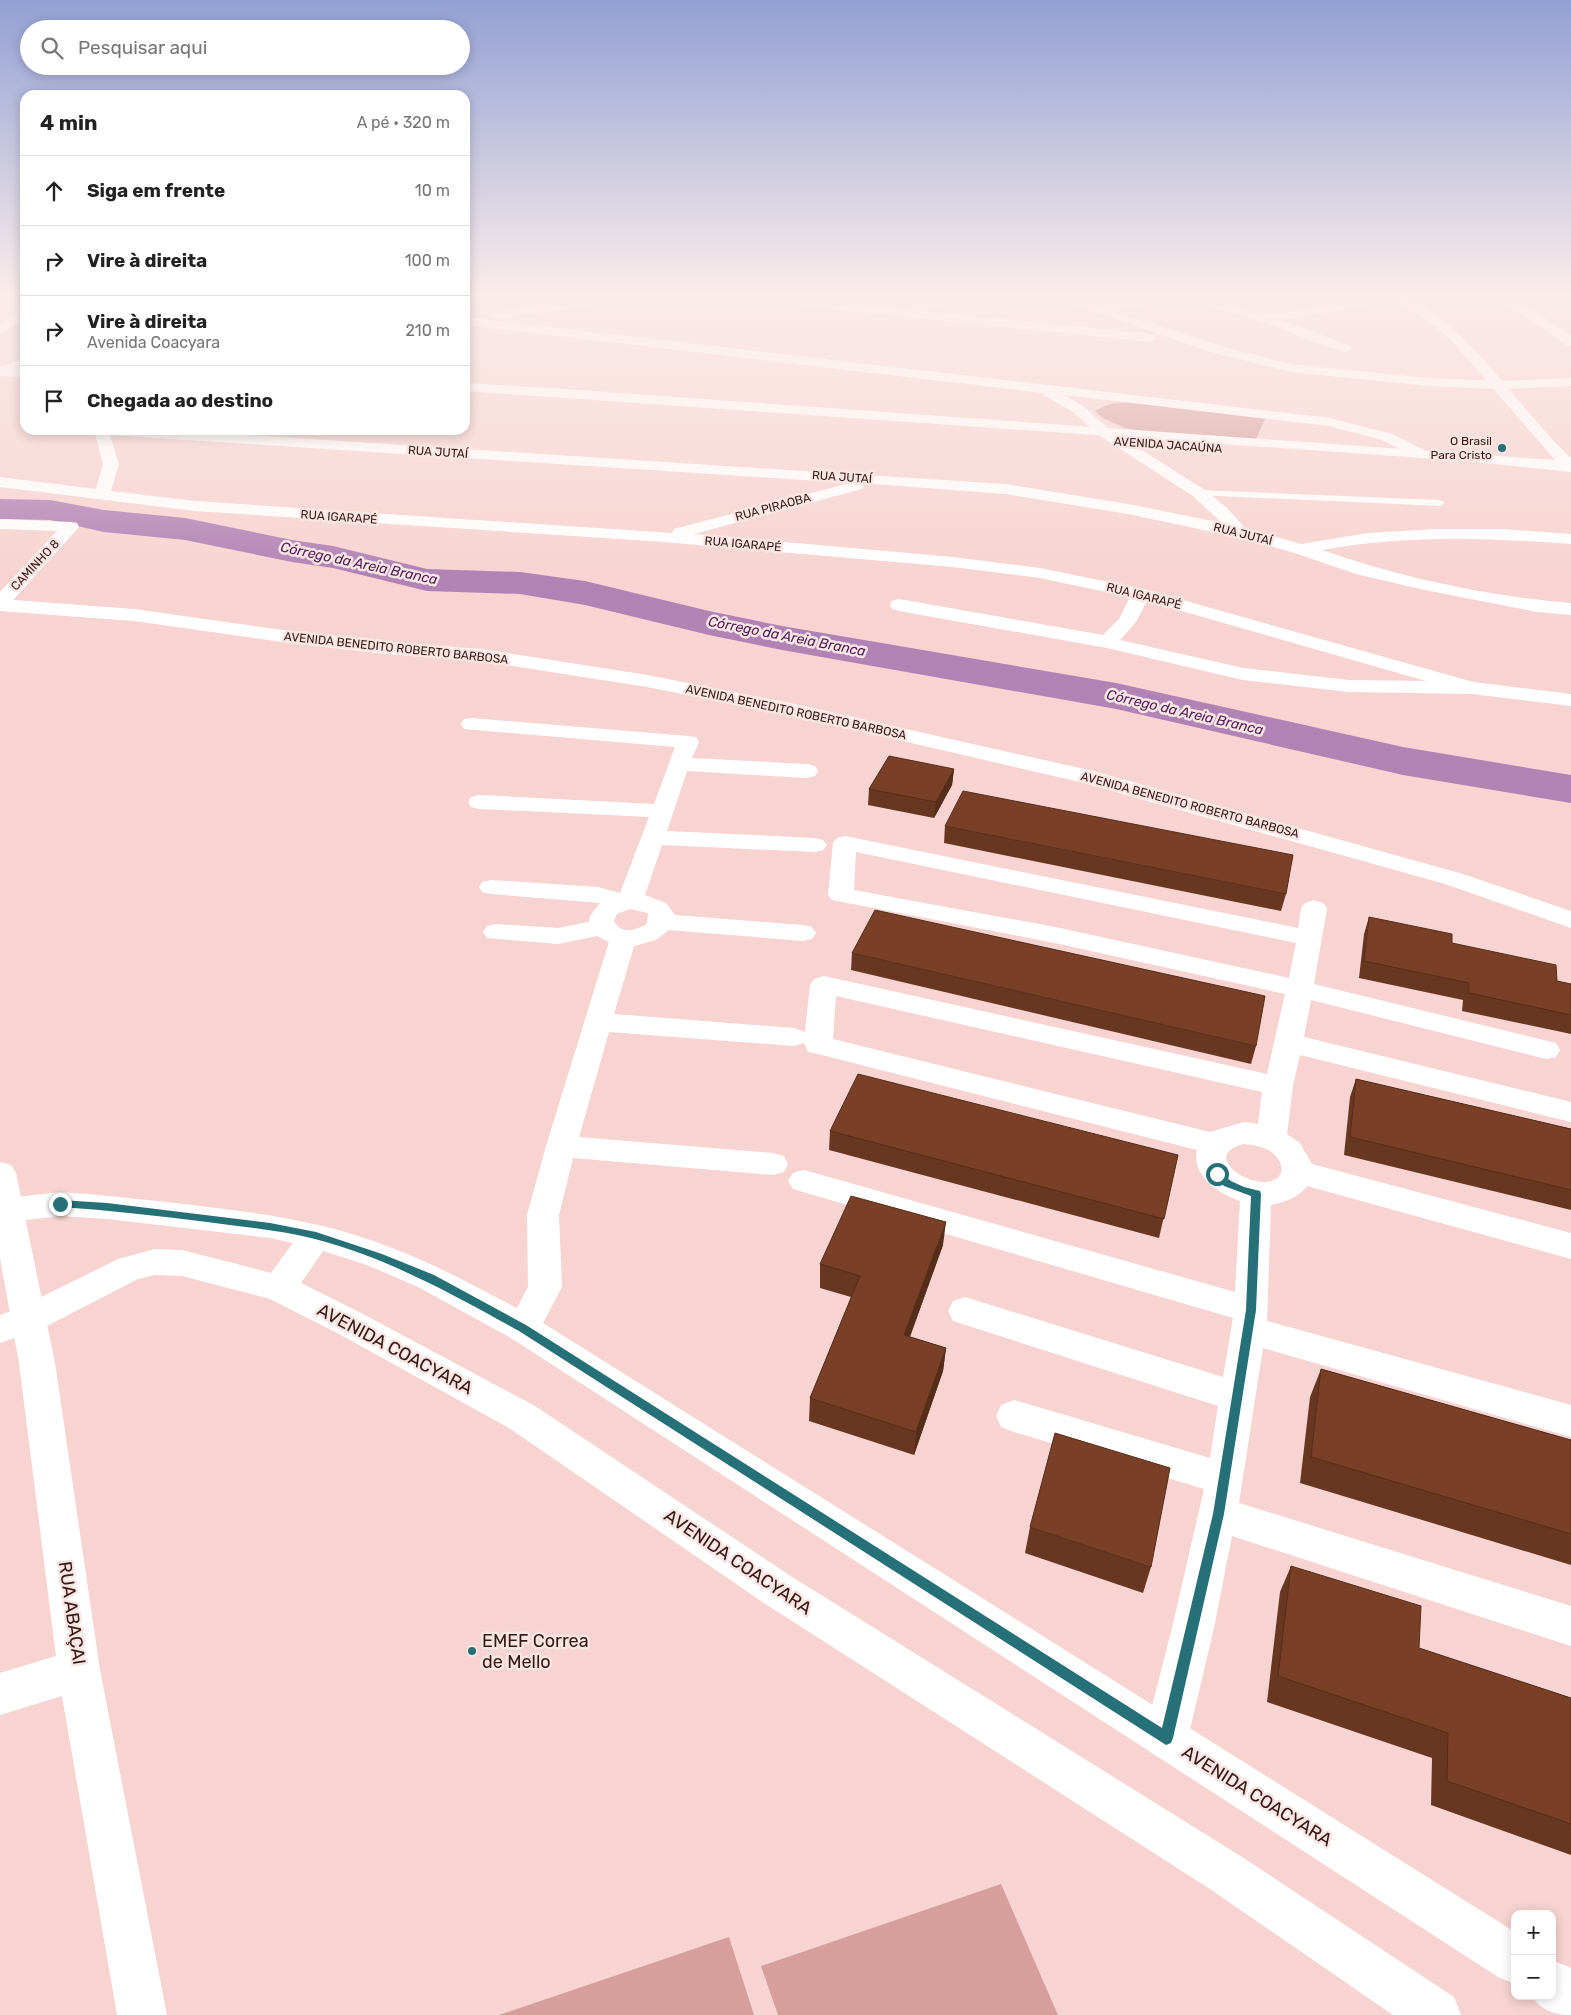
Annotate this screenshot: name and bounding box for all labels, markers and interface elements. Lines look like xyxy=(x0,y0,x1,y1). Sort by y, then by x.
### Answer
search box xyxy=(20,20,470,75)
icon: search xyxy=(38,34,66,62)
text: Pesquisar aqui xyxy=(78,36,207,59)
text: 4 min xyxy=(40,110,98,135)
text: A pé · 320 m xyxy=(357,113,450,132)
icon: ahead xyxy=(40,177,68,205)
text: Siga em frente xyxy=(87,179,225,202)
text: 10 m xyxy=(415,181,450,200)
icon: right xyxy=(40,247,68,275)
text: Vire à direita xyxy=(87,249,207,272)
text: 100 m xyxy=(405,251,450,270)
text: Vire à direita xyxy=(87,310,207,333)
icon: right xyxy=(40,317,68,345)
text: 210 m xyxy=(405,321,450,340)
text: Avenida Coacyara xyxy=(87,333,220,352)
icon: arrive xyxy=(40,387,68,415)
text: Chegada ao destino xyxy=(87,389,273,412)
street label: AVENIDA JACAÚNA xyxy=(1113,434,1223,456)
place label: O Brasil Para Cristo xyxy=(1431,434,1492,462)
marker: O Brasil Para Cristo xyxy=(1496,442,1508,454)
street label: RUA JUTAÍ xyxy=(407,443,469,461)
street label: RUA JUTAÍ xyxy=(811,468,873,486)
street label: RUA PIRAOBA xyxy=(734,490,812,524)
street label: RUA IGARAPÉ xyxy=(300,507,378,527)
street label: RUA JUTAÍ xyxy=(1212,520,1275,548)
street label: RUA IGARAPÉ xyxy=(704,534,782,554)
street label: CAMINHO 8 xyxy=(8,537,62,593)
water label: Córrego da Areia Branca xyxy=(279,539,439,588)
street label: RUA IGARAPÉ xyxy=(1105,580,1183,612)
water label: Córrego da Areia Branca xyxy=(707,613,867,660)
street label: AVENIDA BENEDITO ROBERTO BARBOSA xyxy=(283,629,509,667)
street label: AVENIDA BENEDITO ROBERTO BARBOSA xyxy=(684,682,908,742)
water label: Córrego da Areia Branca xyxy=(1105,686,1265,739)
street label: AVENIDA BENEDITO ROBERTO BARBOSA xyxy=(1079,769,1301,841)
route start xyxy=(1206,1163,1229,1186)
route end xyxy=(49,1193,72,1216)
street label: AVENIDA COACYARA xyxy=(313,1299,477,1399)
street label: AVENIDA COACYARA xyxy=(660,1504,816,1620)
street label: RUA ABAÇAI xyxy=(54,1560,90,1666)
place label: EMEF Correa de Mello xyxy=(482,1630,589,1673)
marker: EMEF Correa de Mello xyxy=(466,1645,478,1657)
street label: AVENIDA COACYARA xyxy=(1178,1741,1336,1851)
map controls xyxy=(1511,1910,1556,2000)
button: + xyxy=(1511,1910,1556,1955)
button: − xyxy=(1511,1955,1556,2000)

